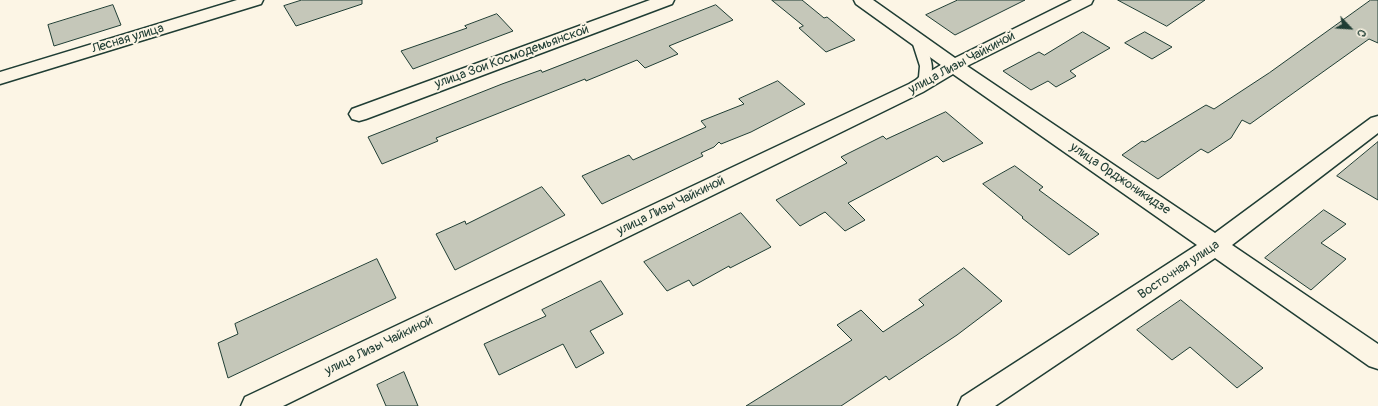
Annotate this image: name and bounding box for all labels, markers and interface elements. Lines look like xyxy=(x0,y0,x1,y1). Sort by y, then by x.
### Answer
north arrow xyxy=(1330,8,1370,48)
street label: Лесная улица xyxy=(90,21,166,57)
street label: улица Зои Космодемьянской xyxy=(433,22,591,92)
text: С xyxy=(1354,27,1369,39)
street label: улица Лизы Чайкиной xyxy=(906,28,1018,98)
street label: улица Орджоникидзе xyxy=(1067,140,1173,218)
street label: улица Лизы Чайкиной xyxy=(614,173,728,239)
street label: Восточная улица xyxy=(1135,237,1223,303)
street label: улица Лизы Чайкиной xyxy=(322,313,436,379)

